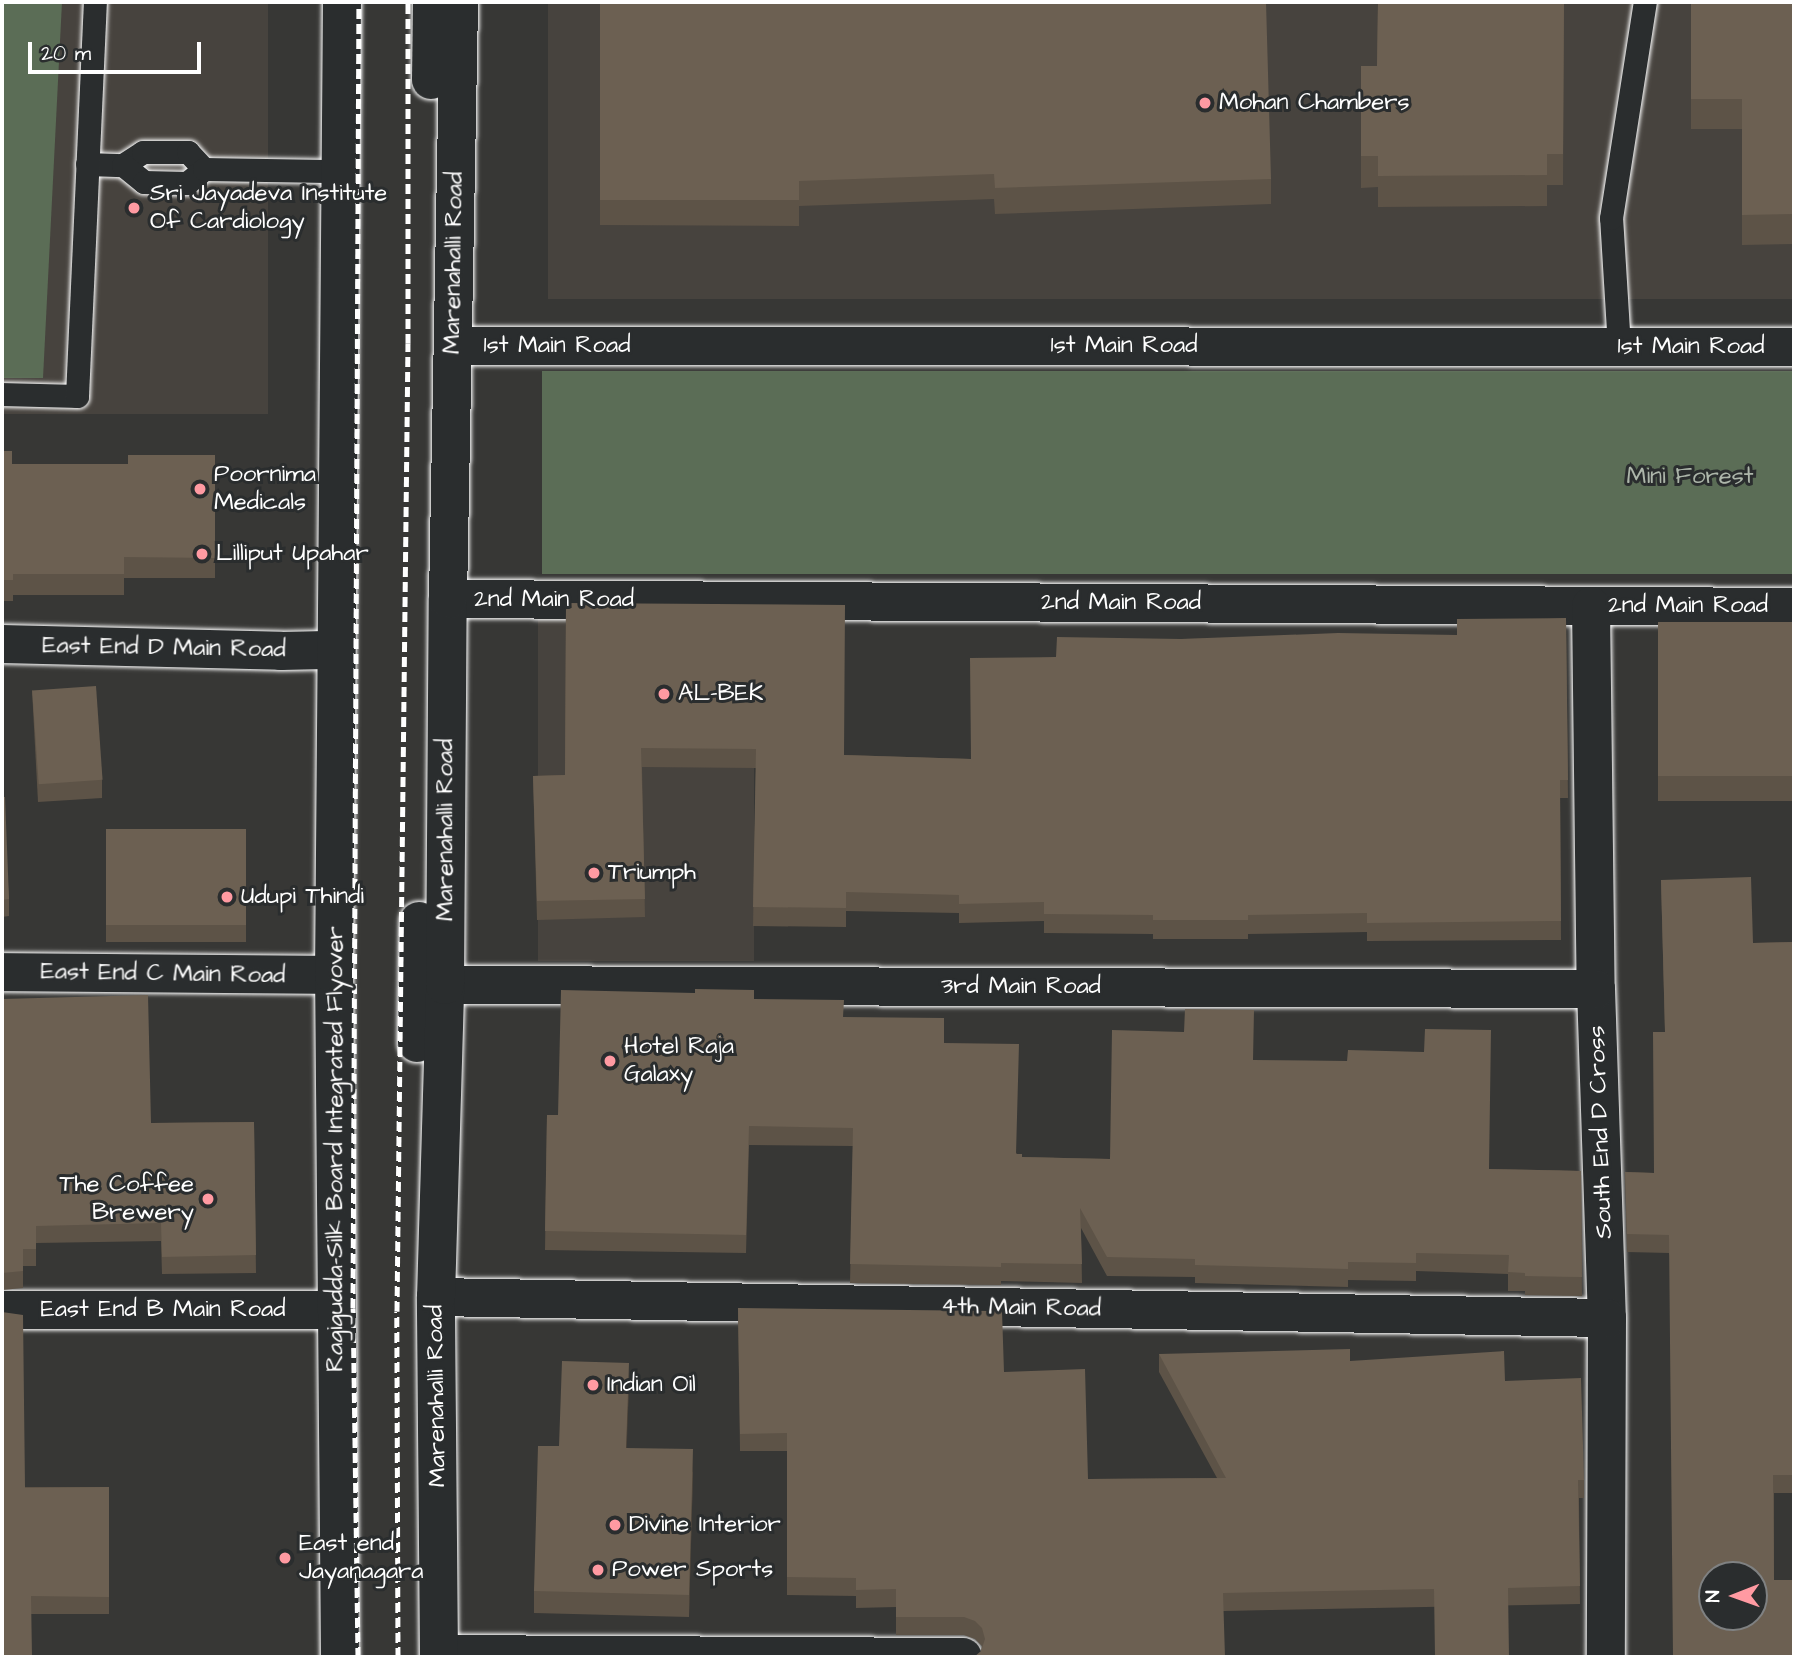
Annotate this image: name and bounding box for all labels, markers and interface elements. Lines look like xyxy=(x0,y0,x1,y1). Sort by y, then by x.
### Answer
scale bar xyxy=(32,28,205,72)
text: 20 m xyxy=(41,39,91,68)
place label: Mohan Chambers xyxy=(1219,89,1410,117)
marker: Mohan Chambers xyxy=(1197,95,1213,111)
street label: Marenahalli Road xyxy=(438,172,470,354)
place label: Sri Jayadeva Institute Of Cardiology xyxy=(150,180,387,236)
marker: Sri Jayadeva Institute Of Cardiology xyxy=(124,198,144,218)
street label: 1st Main Road xyxy=(484,332,630,360)
street label: 1st Main Road xyxy=(1051,332,1197,360)
street label: 1st Main Road xyxy=(1618,333,1764,361)
place label: Poornima Medicals xyxy=(214,461,316,517)
park label: Mini Forest xyxy=(1627,463,1753,491)
marker: Poornima Medicals xyxy=(192,481,208,497)
place label: Lilliput Upahar xyxy=(216,540,369,568)
marker: Lilliput Upahar xyxy=(194,546,210,562)
street label: 2nd Main Road xyxy=(474,586,634,614)
street label: 2nd Main Road xyxy=(1041,589,1201,617)
street label: 2nd Main Road xyxy=(1608,592,1768,620)
street label: East End D Main Road xyxy=(42,631,286,665)
place label: AL-BEK xyxy=(678,680,763,708)
marker: AL-BEK xyxy=(656,686,672,702)
street label: Marenahalli Road xyxy=(432,739,460,921)
place label: Triumph xyxy=(608,859,696,887)
marker: Triumph xyxy=(586,865,602,881)
place label: Udupi Thindi xyxy=(241,883,364,911)
marker: Udupi Thindi xyxy=(219,889,235,905)
street label: Ragigudda-Silk Board Integrated Flyover xyxy=(322,926,350,1372)
street label: East End C Main Road xyxy=(40,957,286,991)
street label: 3rd Main Road xyxy=(941,973,1101,1001)
street label: South End D Cross xyxy=(1583,1025,1619,1239)
place label: Hotel Raja Galaxy xyxy=(624,1033,734,1089)
marker: Hotel Raja Galaxy xyxy=(602,1053,618,1069)
place label: The Coffee Brewery xyxy=(60,1171,194,1227)
marker: The Coffee Brewery xyxy=(200,1191,216,1207)
street label: 4th Main Road xyxy=(941,1292,1101,1324)
street label: East End B Main Road xyxy=(41,1296,285,1324)
street label: Marenahalli Road xyxy=(421,1305,453,1487)
place label: Indian Oil xyxy=(607,1371,696,1399)
marker: Indian Oil xyxy=(585,1377,601,1393)
place label: Divine Interior xyxy=(629,1511,781,1539)
marker: Divine Interior xyxy=(607,1517,623,1533)
place label: East end Jayanagara xyxy=(299,1530,424,1586)
marker: East end Jayanagara xyxy=(277,1550,293,1566)
place label: Power Sports xyxy=(612,1556,773,1584)
north arrow xyxy=(1698,1561,1768,1631)
marker: Power Sports xyxy=(590,1562,606,1578)
text: N xyxy=(1700,1590,1727,1603)

